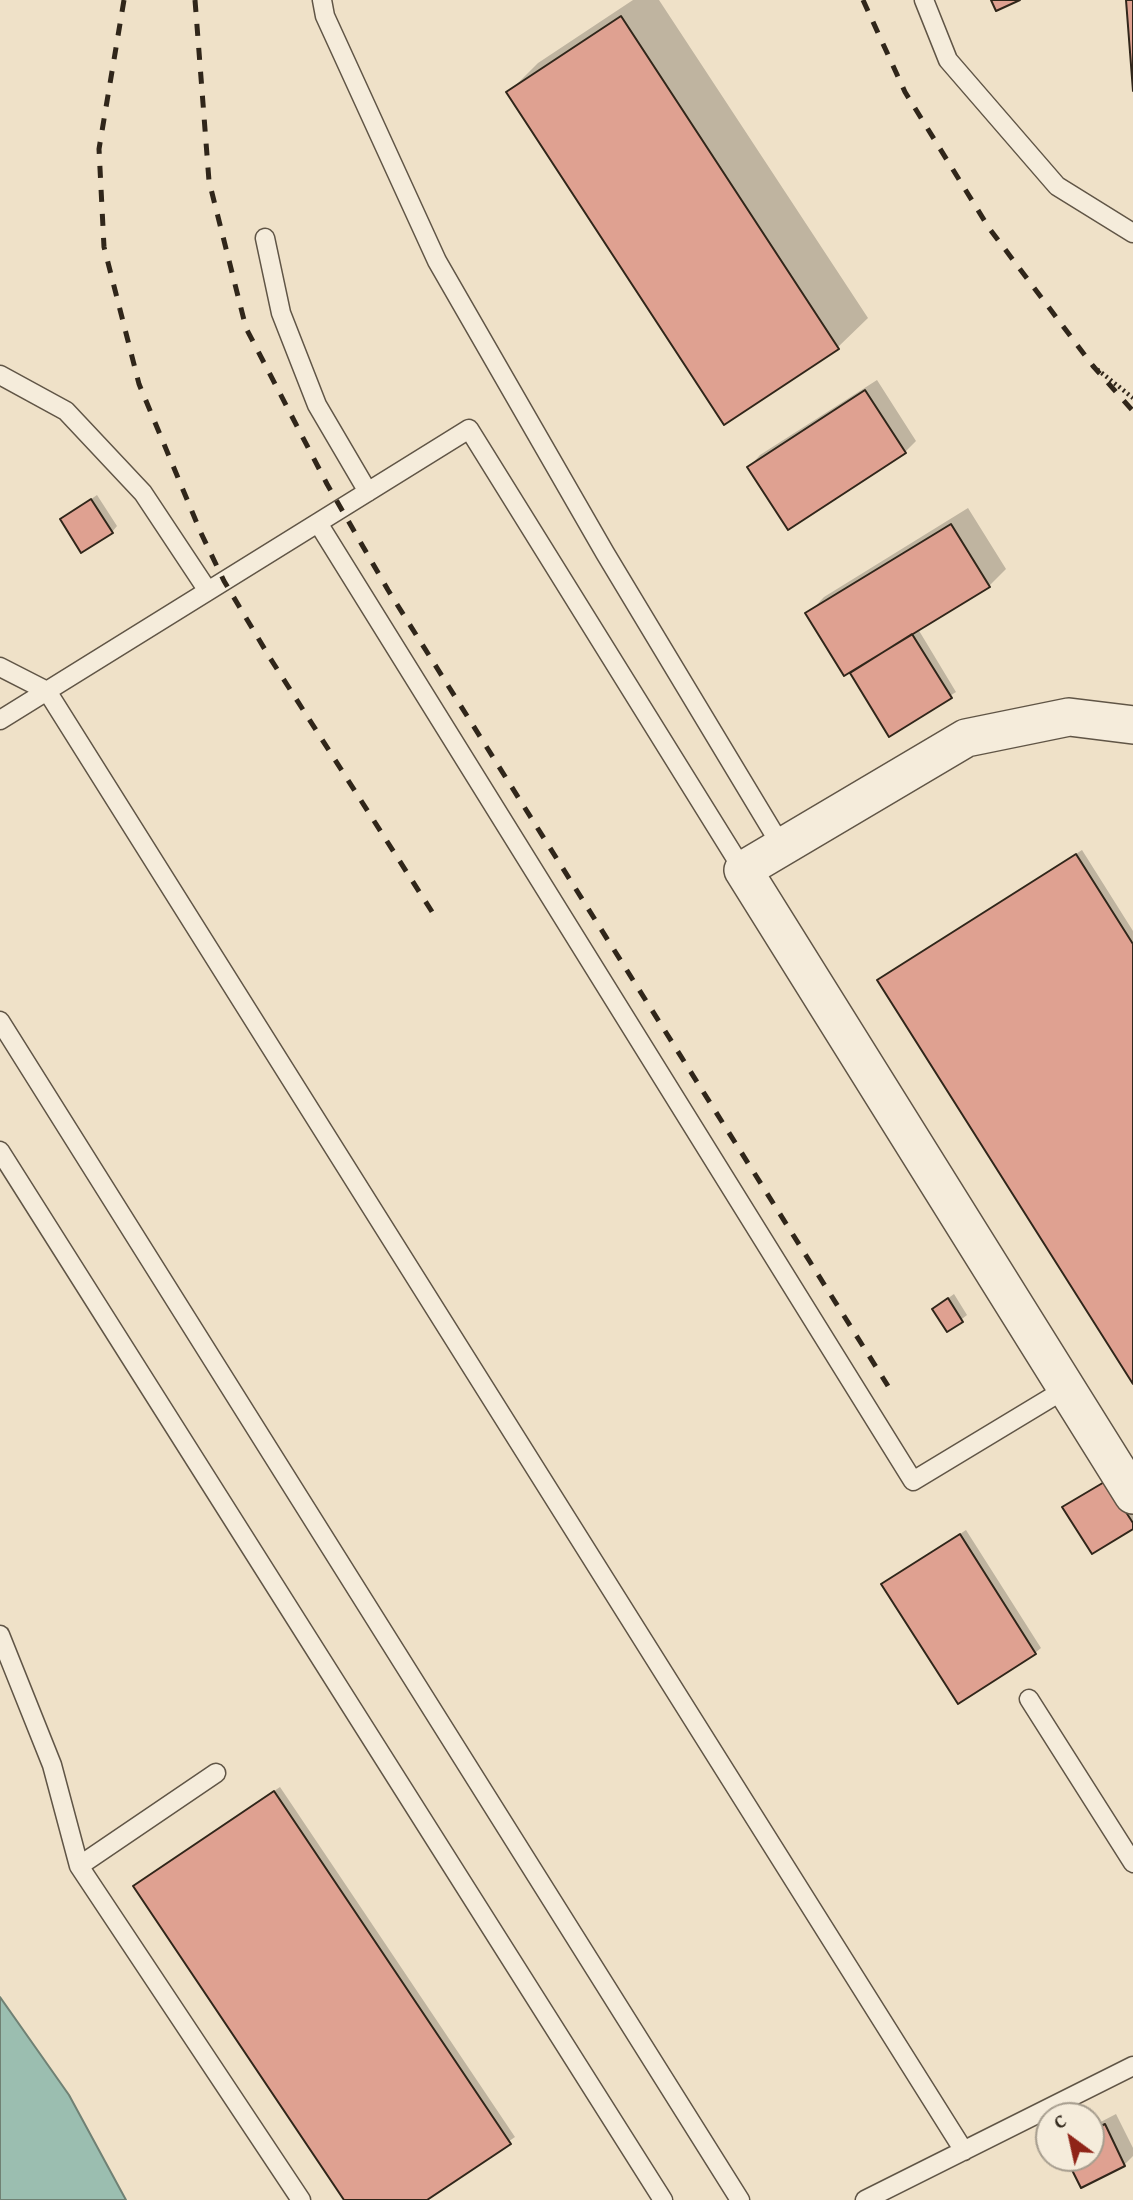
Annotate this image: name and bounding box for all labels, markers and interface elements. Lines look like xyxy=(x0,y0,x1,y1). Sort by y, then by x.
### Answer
north arrow xyxy=(1035,2102,1105,2172)
text: С xyxy=(1048,2106,1072,2136)

